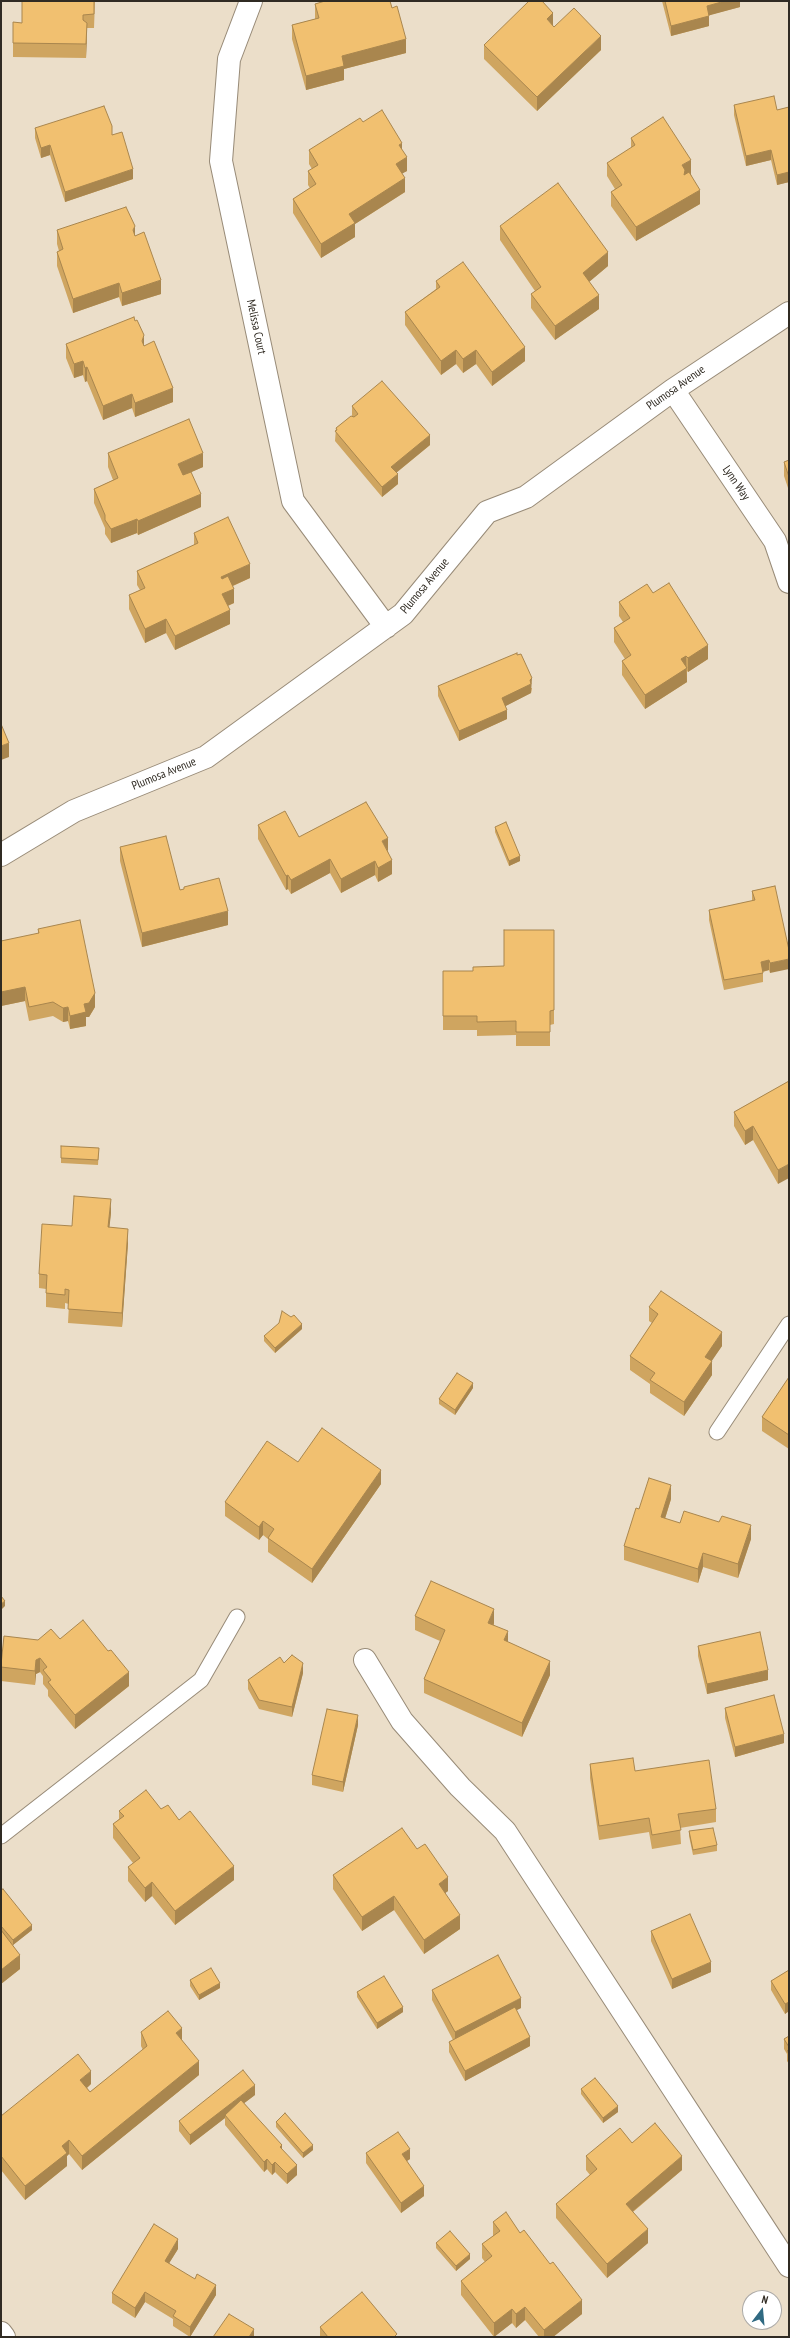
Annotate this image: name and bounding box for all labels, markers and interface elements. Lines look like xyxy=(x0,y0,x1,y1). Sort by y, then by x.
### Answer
street label: Melissa Court xyxy=(243,298,269,356)
street label: Plumosa Avenue xyxy=(644,363,708,413)
street label: Lynn Way xyxy=(719,463,753,503)
street label: Plumosa Avenue xyxy=(398,555,452,617)
street label: Plumosa Avenue xyxy=(130,755,198,793)
north arrow xyxy=(742,2290,782,2330)
text: N xyxy=(760,2292,770,2307)

